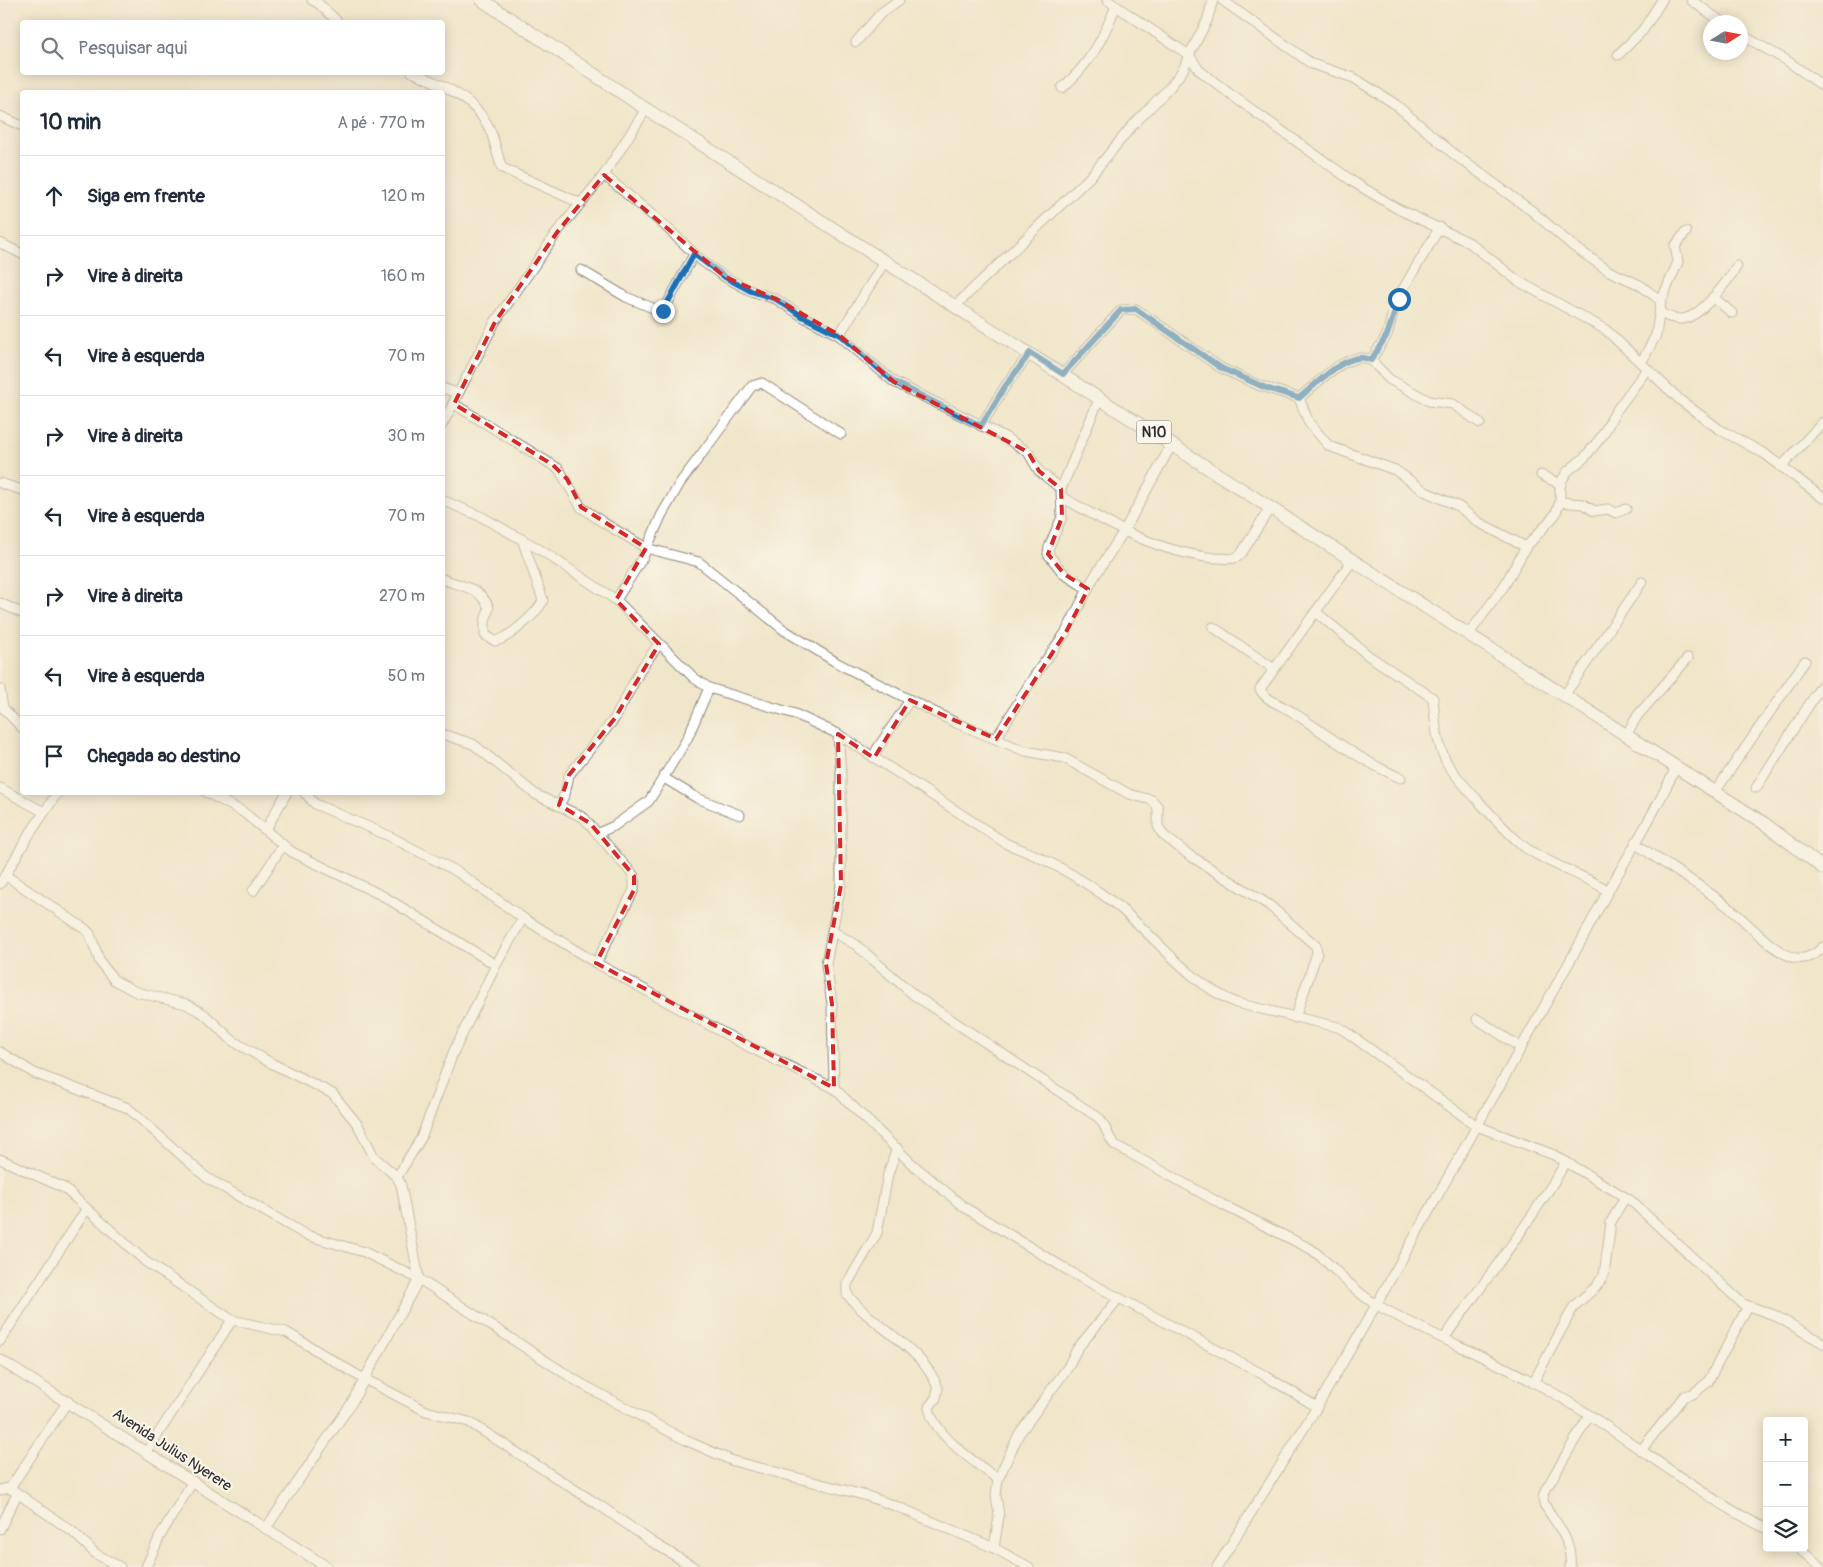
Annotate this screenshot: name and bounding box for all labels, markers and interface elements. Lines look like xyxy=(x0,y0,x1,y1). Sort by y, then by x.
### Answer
north arrow xyxy=(1703,15,1748,60)
search box xyxy=(20,20,445,75)
icon: search xyxy=(38,34,66,62)
text: Pesquisar aqui xyxy=(78,36,187,60)
text: 10 min xyxy=(40,109,101,136)
text: A pé · 770 m xyxy=(337,113,425,133)
icon: ahead xyxy=(40,182,68,210)
text: Siga em frente xyxy=(87,184,205,208)
text: 120 m xyxy=(381,186,425,206)
icon: right xyxy=(40,262,68,290)
text: Vire à direita xyxy=(87,264,183,288)
text: 160 m xyxy=(381,266,425,286)
route start xyxy=(1388,288,1411,311)
route end xyxy=(652,300,675,323)
icon: left xyxy=(40,342,68,370)
text: Vire à esquerda xyxy=(87,344,205,368)
text: 70 m xyxy=(388,346,425,366)
road number: N10 xyxy=(1136,421,1172,444)
icon: right xyxy=(40,422,68,450)
text: Vire à direita xyxy=(87,424,183,448)
text: 30 m xyxy=(387,426,425,446)
icon: left xyxy=(40,502,68,530)
text: Vire à esquerda xyxy=(87,504,205,528)
text: 70 m xyxy=(388,506,425,526)
icon: right xyxy=(40,582,68,610)
text: Vire à direita xyxy=(87,584,183,608)
text: 270 m xyxy=(379,586,425,606)
icon: left xyxy=(40,662,68,690)
text: Vire à esquerda xyxy=(87,664,205,688)
text: 50 m xyxy=(388,666,425,686)
icon: arrive xyxy=(40,742,68,770)
text: Chegada ao destino xyxy=(87,744,240,768)
street label: Avenida Julius Nyerere xyxy=(109,1404,236,1496)
map controls xyxy=(1763,1417,1808,1552)
button: + xyxy=(1763,1417,1808,1462)
button: − xyxy=(1763,1462,1808,1507)
button: layers xyxy=(1763,1507,1808,1552)

